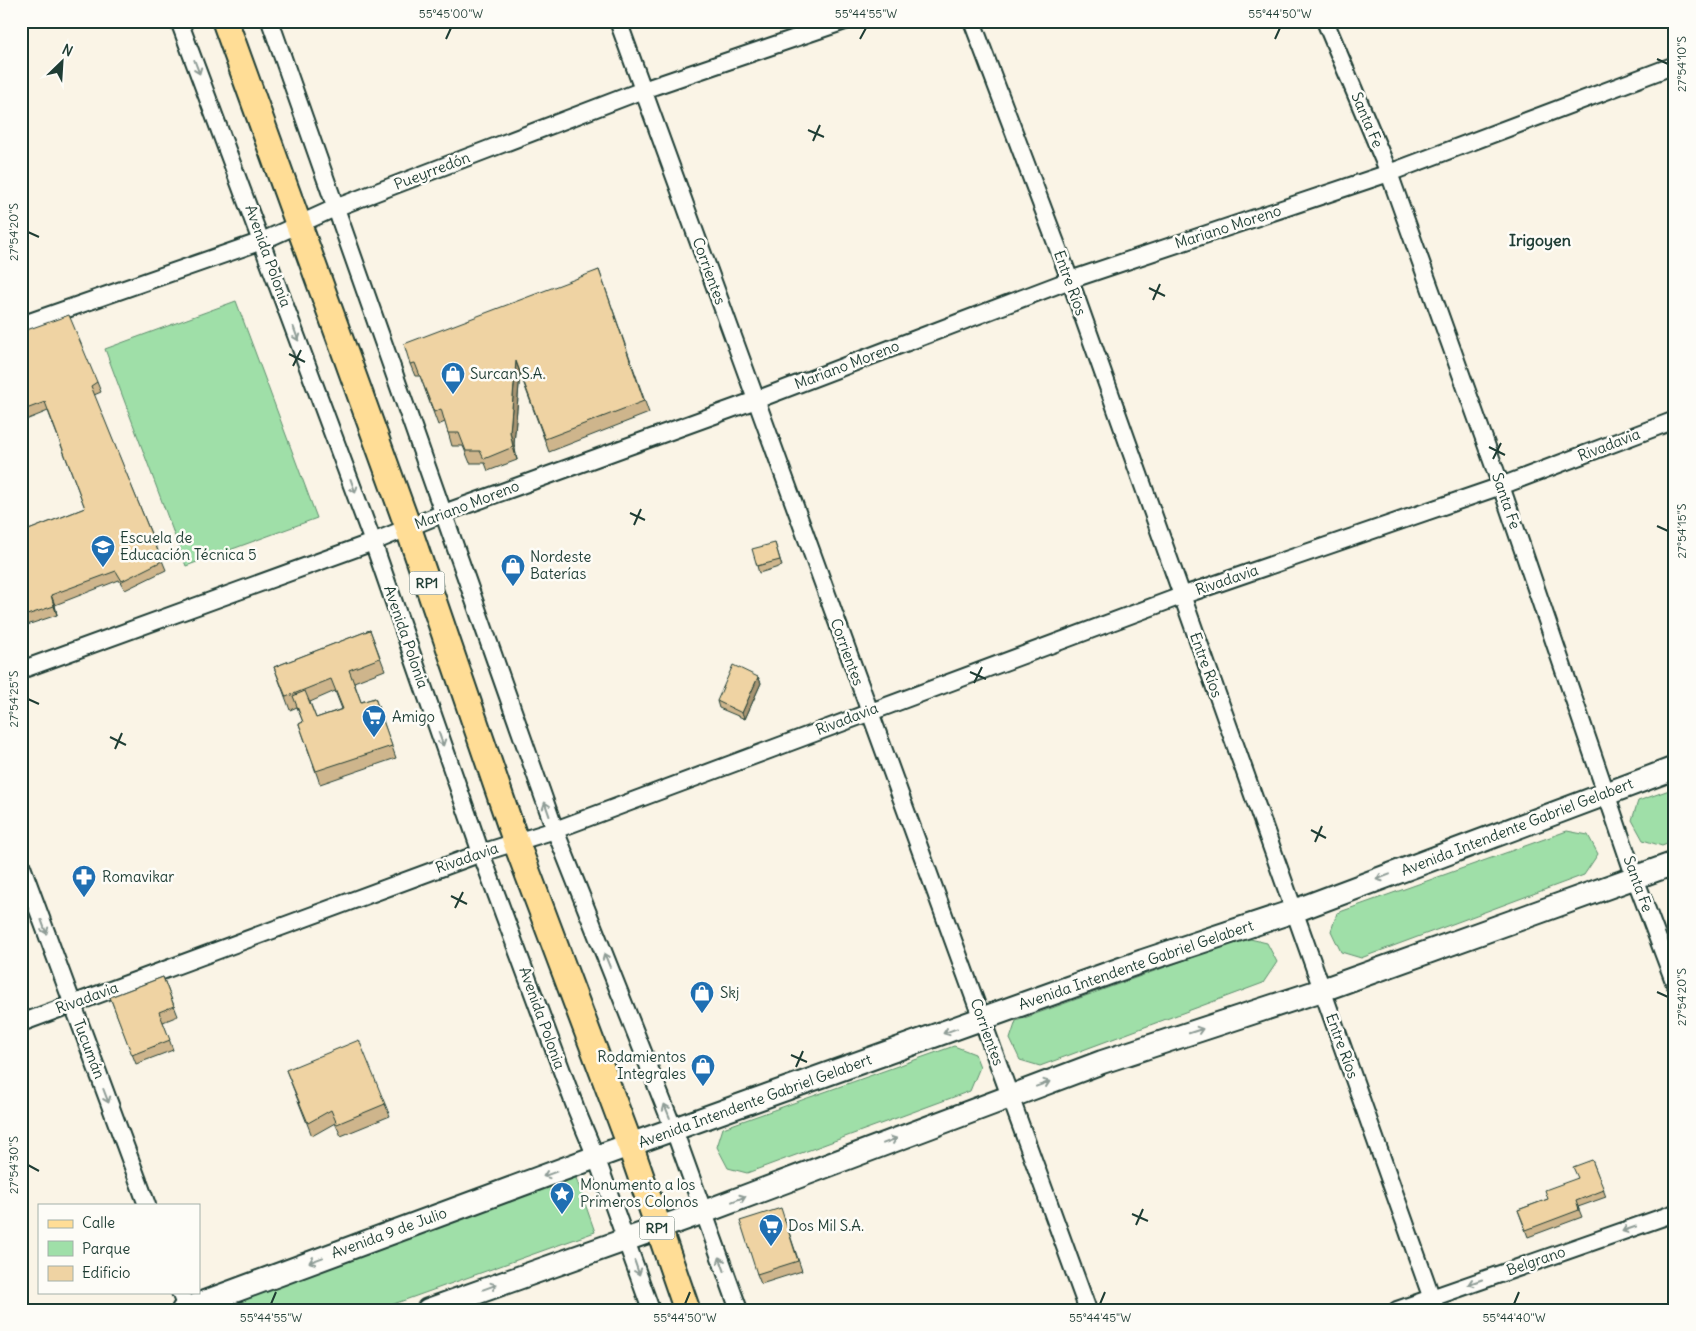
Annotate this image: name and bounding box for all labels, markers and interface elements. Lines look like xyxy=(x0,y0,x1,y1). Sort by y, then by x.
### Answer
text: 55°45'00"W xyxy=(419,6,483,21)
text: 55°44'55"W xyxy=(835,6,897,21)
text: 55°44'50"W xyxy=(1248,6,1312,21)
text: 27°54'10"S xyxy=(1674,36,1689,92)
north arrow xyxy=(38,38,88,88)
text: N xyxy=(59,40,76,60)
one-way arrow xyxy=(193,59,202,74)
street label: Santa Fe xyxy=(1347,89,1388,150)
street label: Pueyrredón xyxy=(391,147,473,194)
street label: Mariano Moreno xyxy=(1172,200,1283,253)
street label: Avenida Polonia xyxy=(241,202,296,310)
text: 27°54'20"S xyxy=(6,203,21,261)
district label: Irigoyen xyxy=(1509,230,1571,251)
street label: Corrientes xyxy=(689,235,730,307)
street label: Entre Ríos xyxy=(1050,248,1091,318)
one-way arrow xyxy=(292,326,301,341)
street label: Mariano Moreno xyxy=(792,336,902,393)
shop icon: Surcan S.A. xyxy=(440,361,466,395)
place label: Surcan S.A. xyxy=(470,364,546,383)
street label: Rivadavia xyxy=(1575,424,1643,465)
street label: Santa Fe xyxy=(1488,470,1525,532)
street label: Mariano Moreno xyxy=(412,476,522,533)
one-way arrow xyxy=(349,478,358,493)
text: 27°54'15"S xyxy=(1674,503,1689,559)
place label: Escuela de Educación Técnica 5 xyxy=(120,528,257,564)
school or university icon: Escuela de Educación Técnica 5 xyxy=(90,534,116,568)
place label: Nordeste Baterías xyxy=(530,547,591,583)
shop icon: Nordeste Baterías xyxy=(500,553,526,587)
street label: Rivadavia xyxy=(1193,560,1261,599)
road number: RP1 xyxy=(410,572,444,594)
street label: Avenida Polonia xyxy=(380,583,433,691)
street label: Corrientes xyxy=(827,616,868,688)
street label: Entre Ríos xyxy=(1186,630,1227,700)
text: 27°54'25"S xyxy=(6,670,21,727)
street label: Rivadavia xyxy=(813,698,881,739)
supermarket icon: Amigo xyxy=(361,704,387,738)
place label: Amigo xyxy=(392,707,435,726)
one-way arrow xyxy=(437,730,446,746)
street label: Avenida Intendente Gabriel Gelabert xyxy=(1398,773,1636,880)
one-way arrow xyxy=(542,801,552,817)
street label: Rivadavia xyxy=(433,838,501,877)
street label: Santa Fe xyxy=(1620,853,1657,915)
pharmacy icon: Romavikar xyxy=(71,864,97,898)
place label: Romavikar xyxy=(102,867,174,886)
one-way arrow xyxy=(1376,873,1391,882)
street label: Avenida Intendente Gabriel Gelabert xyxy=(1016,915,1256,1014)
one-way arrow xyxy=(40,919,49,934)
one-way arrow xyxy=(601,953,611,968)
street label: Avenida Polonia xyxy=(515,964,570,1072)
text: 27°54'20"S xyxy=(1674,968,1689,1026)
street label: Rivadavia xyxy=(53,977,121,1018)
shop icon: Skj xyxy=(689,980,715,1014)
place label: Skj xyxy=(720,983,739,1002)
street label: Corrientes xyxy=(967,996,1008,1068)
street label: Entre Ríos xyxy=(1322,1011,1363,1081)
street label: Tucumán xyxy=(69,1016,110,1082)
one-way arrow xyxy=(1188,1026,1204,1035)
one-way arrow xyxy=(942,1027,958,1036)
place label: Rodamientos Integrales xyxy=(597,1047,686,1083)
street label: Avenida Intendente Gabriel Gelabert xyxy=(636,1049,874,1152)
shop icon: Rodamientos Integrales xyxy=(690,1053,716,1087)
one-way arrow xyxy=(1034,1079,1050,1088)
one-way arrow xyxy=(102,1087,111,1103)
one-way arrow xyxy=(661,1104,671,1119)
text: 27°54'30"S xyxy=(6,1136,21,1194)
one-way arrow xyxy=(882,1136,898,1145)
one-way arrow xyxy=(543,1170,558,1179)
place label: Monumento a los Primeros Colonos xyxy=(580,1175,699,1211)
place icon: Monumento a los Primeros Colonos xyxy=(549,1181,575,1215)
one-way arrow xyxy=(731,1193,746,1202)
street label: Avenida 9 de Julio xyxy=(328,1203,449,1262)
legend xyxy=(38,1204,200,1294)
text: Calle xyxy=(82,1213,115,1232)
supermarket icon: Dos Mil S.A. xyxy=(758,1213,784,1247)
road number: RP1 xyxy=(640,1216,674,1240)
place label: Dos Mil S.A. xyxy=(788,1216,864,1235)
one-way arrow xyxy=(1621,1225,1637,1234)
text: Parque xyxy=(82,1239,130,1258)
street label: Belgrano xyxy=(1504,1242,1568,1279)
one-way arrow xyxy=(309,1256,324,1266)
one-way arrow xyxy=(717,1257,726,1272)
one-way arrow xyxy=(633,1260,642,1275)
text: Edificio xyxy=(82,1263,130,1282)
one-way arrow xyxy=(1468,1278,1483,1287)
one-way arrow xyxy=(482,1282,497,1291)
text: 55°44'55"W xyxy=(240,1310,302,1325)
text: 55°44'50"W xyxy=(653,1310,717,1325)
text: 55°44'45"W xyxy=(1069,1310,1131,1325)
text: 55°44'40"W xyxy=(1482,1310,1546,1325)

